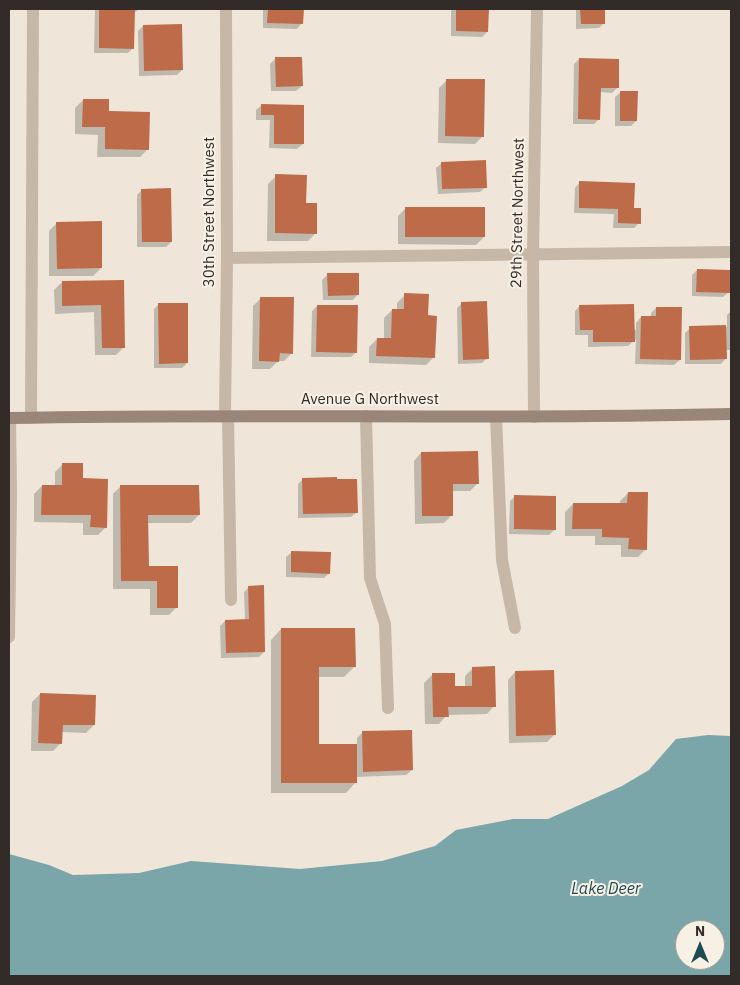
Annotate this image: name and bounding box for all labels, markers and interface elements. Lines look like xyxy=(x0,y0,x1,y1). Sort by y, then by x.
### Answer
street label: 30th Street Northwest xyxy=(201,137,219,287)
street label: 29th Street Northwest xyxy=(508,138,528,288)
street label: Avenue G Northwest xyxy=(301,391,439,409)
water label: Lake Deer xyxy=(571,879,641,899)
north arrow xyxy=(675,920,725,970)
text: N xyxy=(695,922,705,940)

